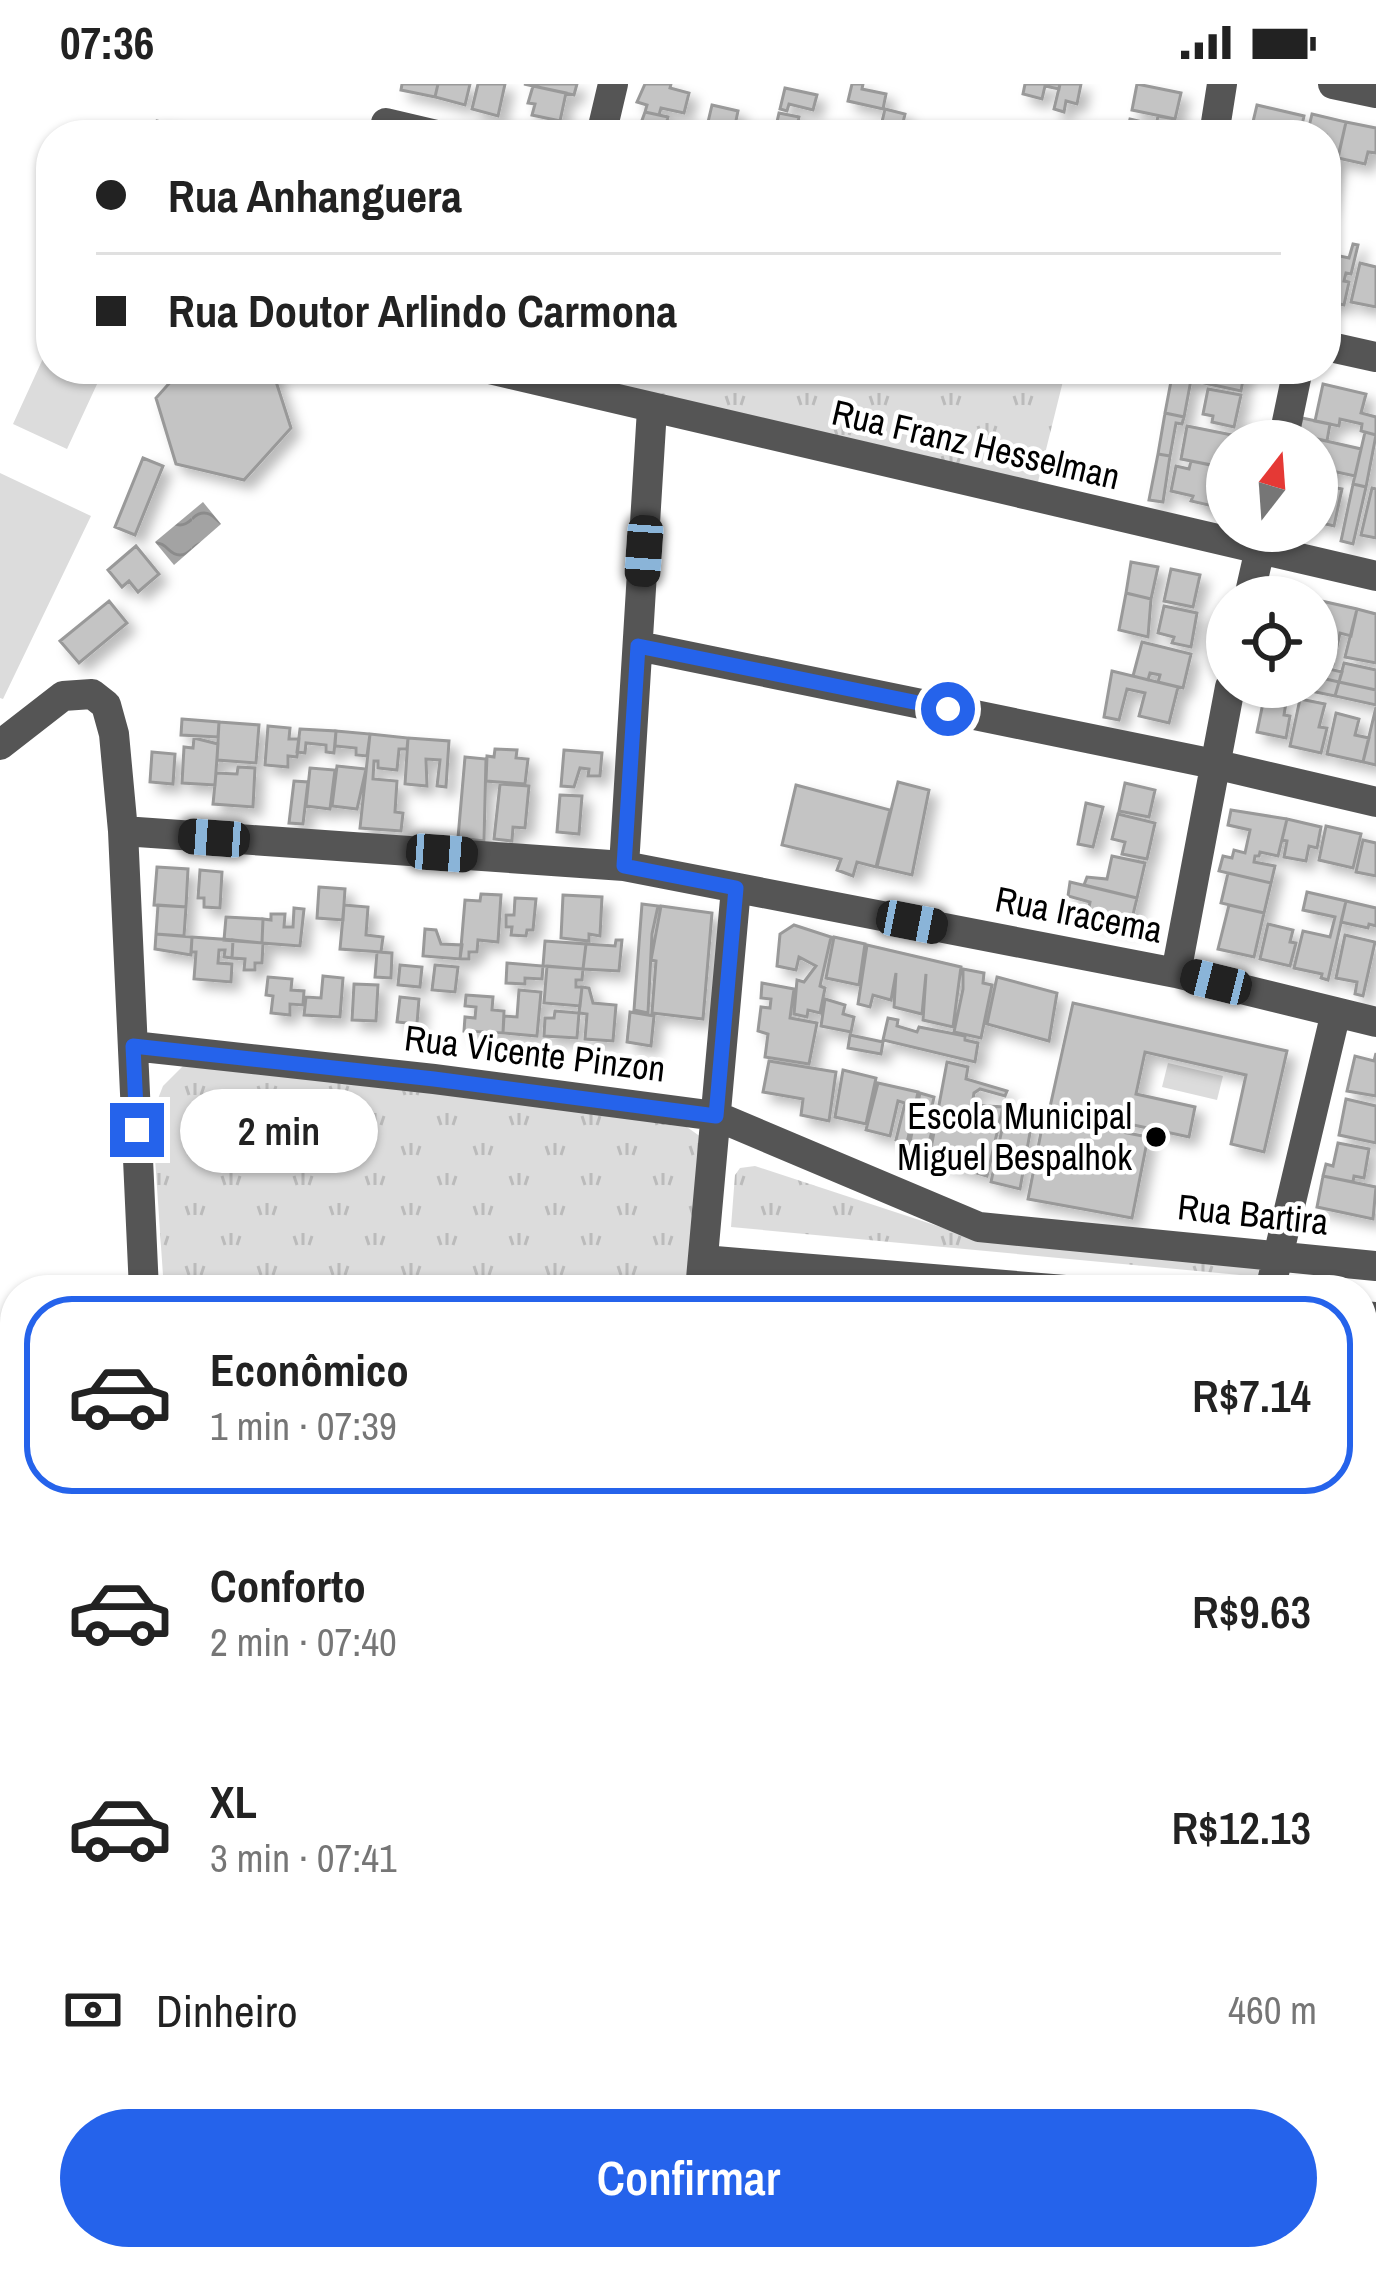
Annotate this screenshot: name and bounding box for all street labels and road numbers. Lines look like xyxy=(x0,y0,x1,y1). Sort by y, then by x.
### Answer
street label: Rua Franz Hesselman xyxy=(828,388,1124,500)
street label: Rua Iracema xyxy=(991,874,1167,954)
street label: Rua Vicente Pinzon xyxy=(402,1013,668,1093)
street label: Rua Bartira xyxy=(1175,1182,1331,1246)

